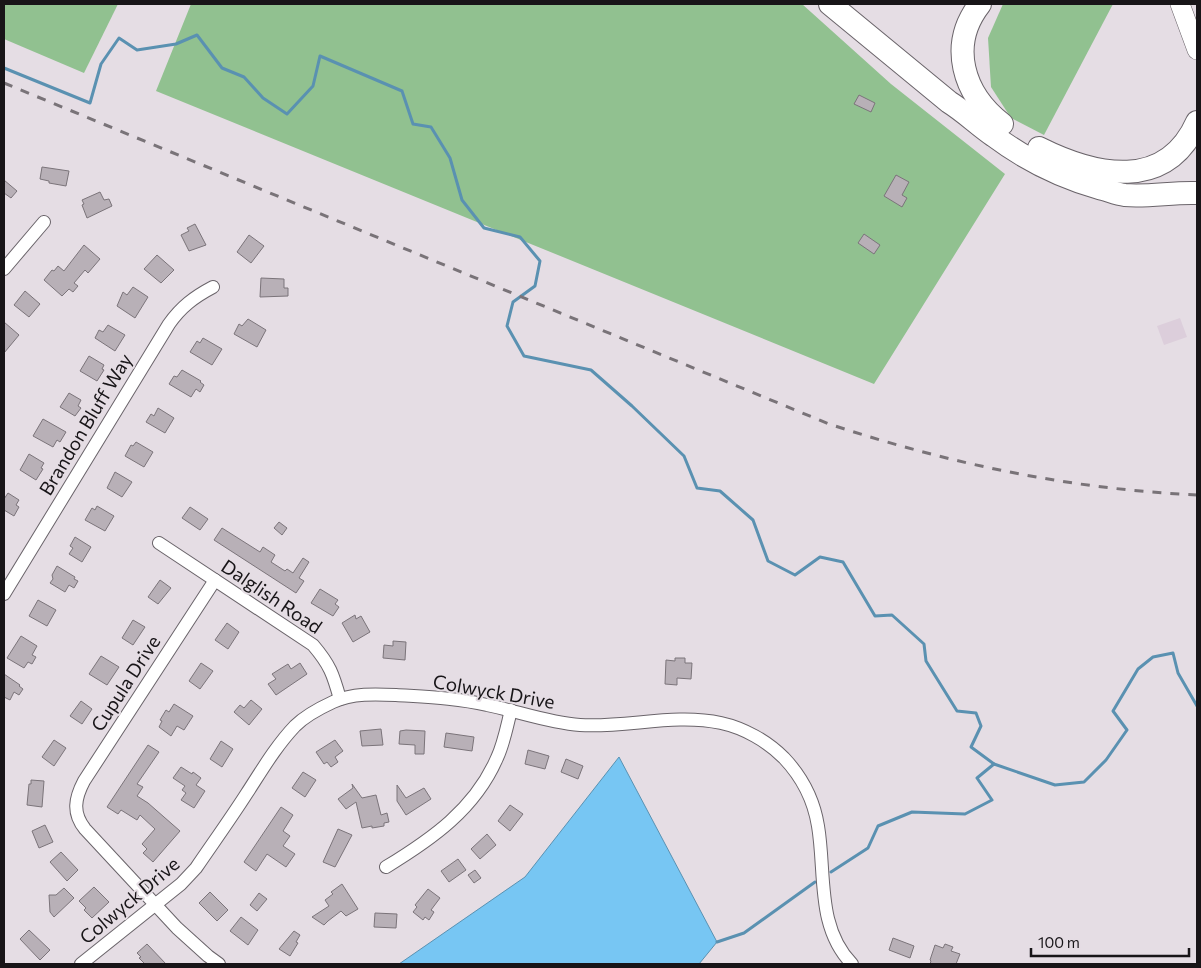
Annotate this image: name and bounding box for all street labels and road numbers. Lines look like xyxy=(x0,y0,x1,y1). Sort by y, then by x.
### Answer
street label: Brandon Bluff Way xyxy=(34,349,136,499)
street label: Dalglish Road xyxy=(217,554,327,638)
street label: Cupula Drive xyxy=(85,631,165,735)
street label: Colwyck Drive xyxy=(431,669,557,713)
street label: Colwyck Drive xyxy=(74,852,184,948)

